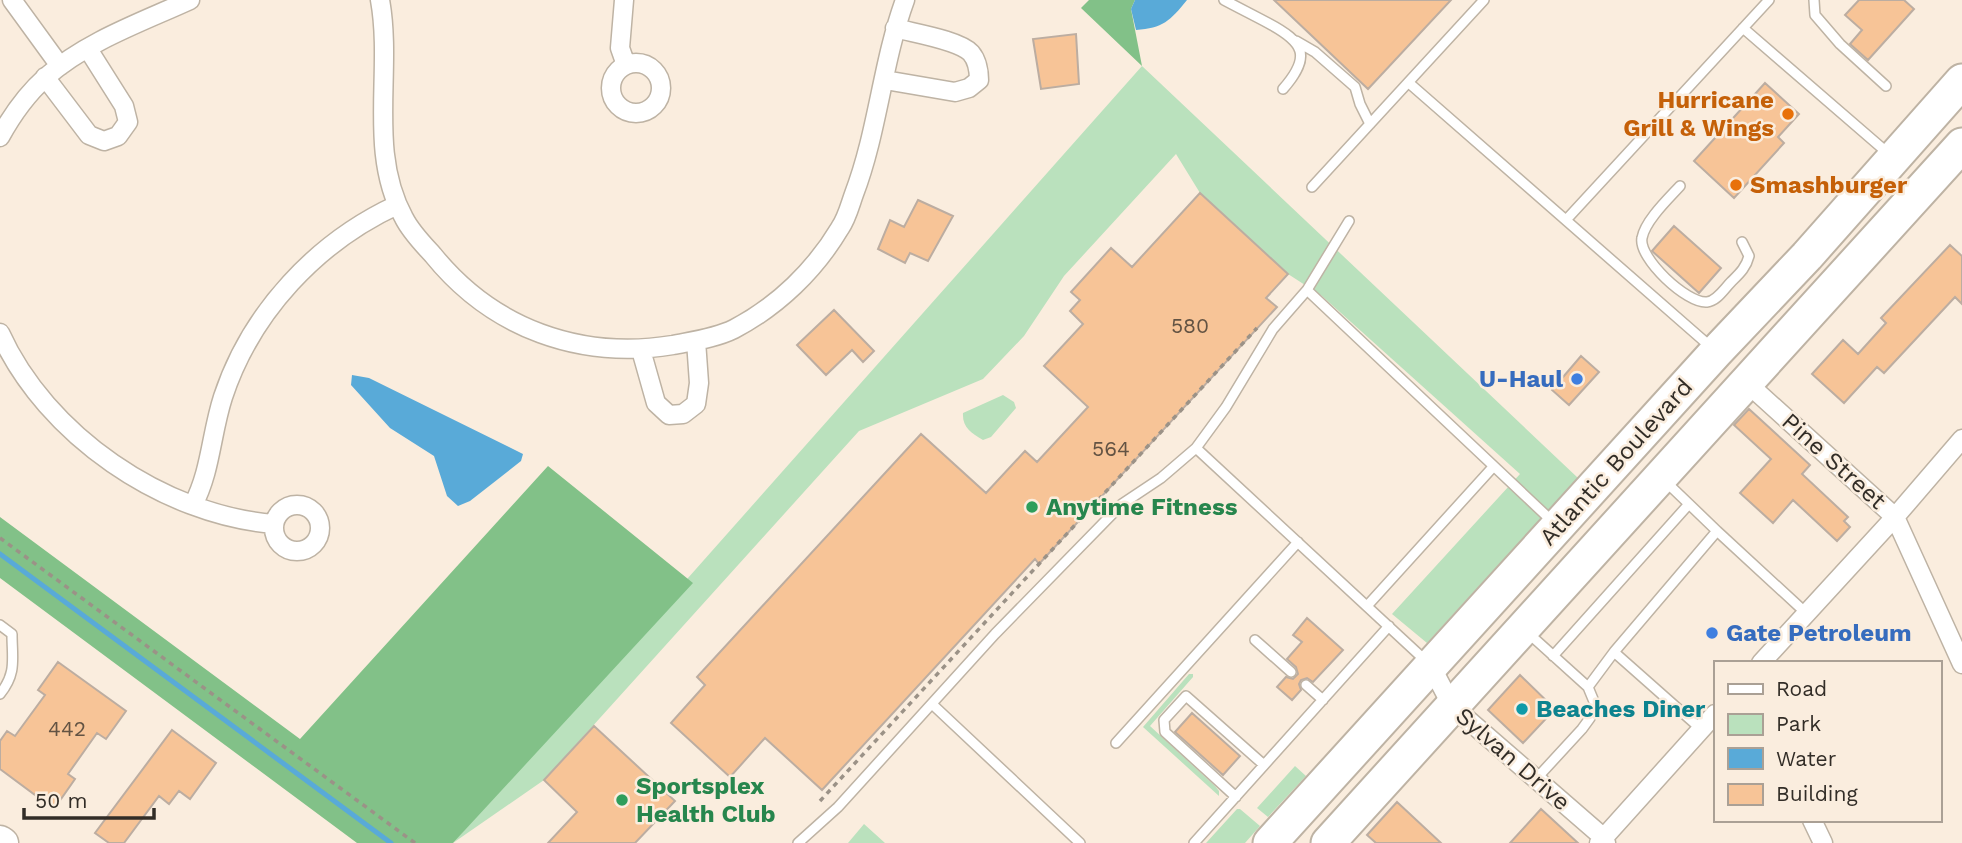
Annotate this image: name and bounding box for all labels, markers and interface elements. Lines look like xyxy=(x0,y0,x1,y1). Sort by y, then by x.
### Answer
place label: Hurricane Grill & Wings xyxy=(1623,86,1774,142)
marker: Hurricane Grill & Wings xyxy=(1780,106,1796,122)
place label: Smashburger xyxy=(1750,171,1908,199)
marker: Smashburger xyxy=(1728,177,1744,193)
house number: 580 xyxy=(1171,313,1209,338)
place label: U-Haul xyxy=(1479,365,1563,393)
marker: U-Haul xyxy=(1569,371,1585,387)
street label: Atlantic Boulevard xyxy=(1534,373,1698,551)
street label: Pine Street xyxy=(1776,407,1892,515)
house number: 564 xyxy=(1092,436,1130,461)
place label: Anytime Fitness xyxy=(1046,493,1238,521)
marker: Anytime Fitness xyxy=(1024,499,1040,515)
place label: Gate Petroleum xyxy=(1726,619,1912,647)
marker: Gate Petroleum xyxy=(1704,625,1720,641)
legend xyxy=(1714,661,1941,822)
text: Road xyxy=(1776,676,1827,701)
place label: Beaches Diner xyxy=(1536,695,1706,723)
marker: Beaches Diner xyxy=(1514,701,1530,717)
street label: Sylvan Drive xyxy=(1450,702,1576,816)
text: Park xyxy=(1776,711,1821,736)
house number: 442 xyxy=(48,716,86,741)
text: Water xyxy=(1776,746,1837,771)
place label: Sportsplex Health Club xyxy=(636,772,776,828)
scale bar xyxy=(24,776,154,820)
text: Building xyxy=(1776,781,1858,806)
text: 50 m xyxy=(35,788,87,813)
marker: Sportsplex Health Club xyxy=(614,792,630,808)

